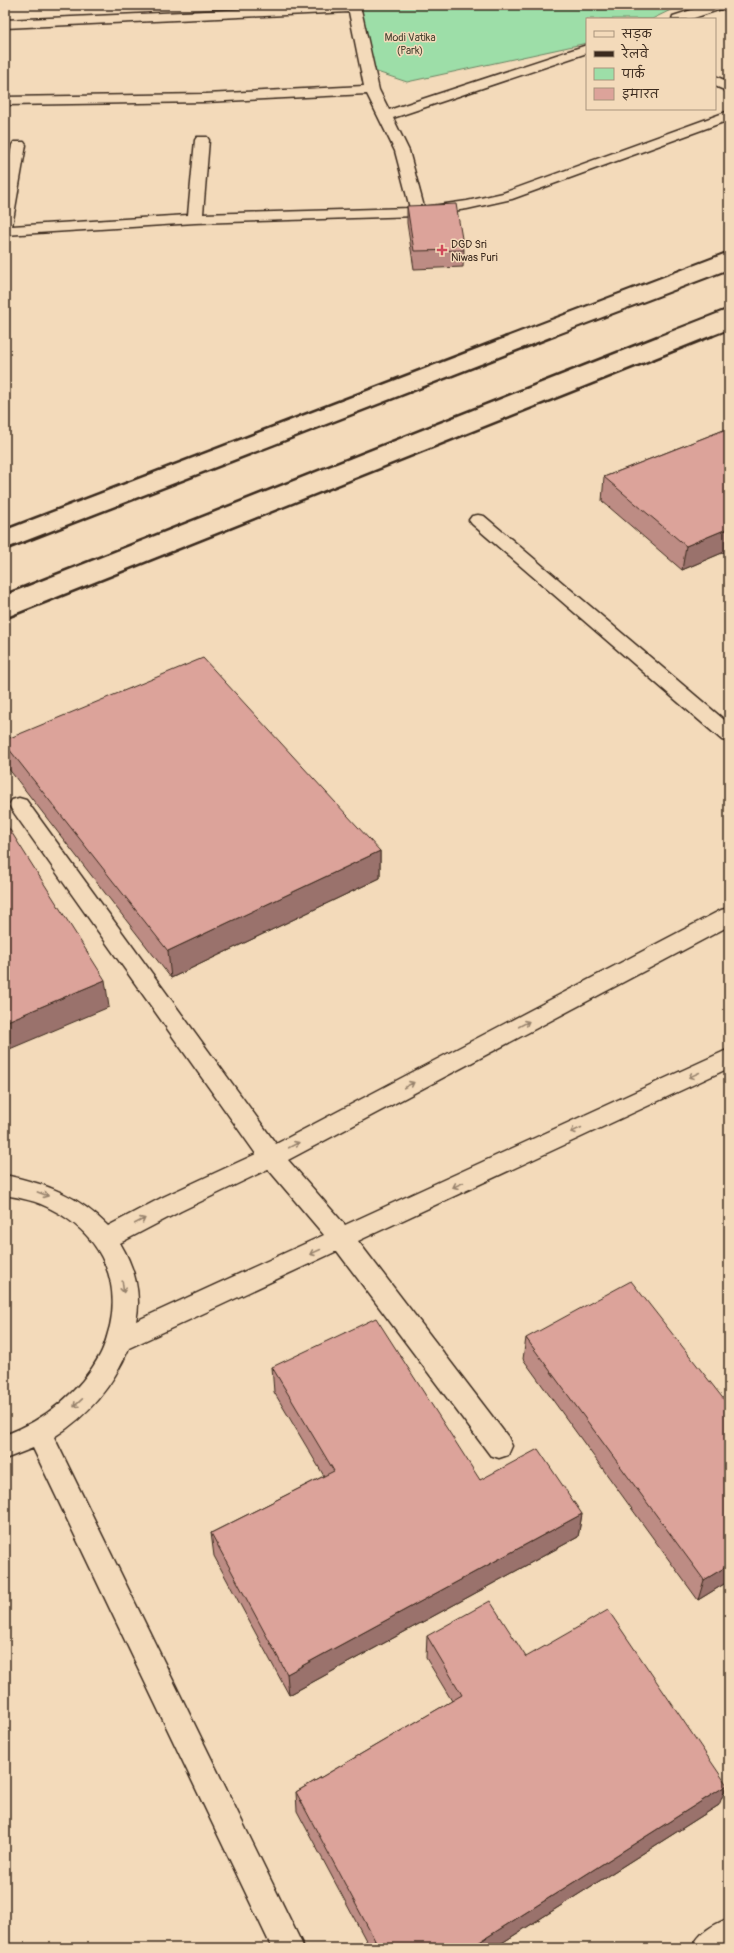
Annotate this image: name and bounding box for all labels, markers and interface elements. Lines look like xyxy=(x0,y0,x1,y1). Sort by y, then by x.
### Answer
legend xyxy=(586,18,716,110)
text: सड़क xyxy=(621,27,653,42)
park label: Modi Vatika (Park) xyxy=(384,31,436,57)
text: रेलवे xyxy=(620,43,649,62)
text: पार्क xyxy=(621,64,646,82)
text: इमारत xyxy=(622,87,660,102)
place label: DGD Sri Niwas Puri xyxy=(451,238,498,264)
marker: DGD Sri Niwas Puri xyxy=(436,244,448,256)
one-way arrow xyxy=(518,1020,530,1027)
one-way arrow xyxy=(688,1072,700,1079)
one-way arrow xyxy=(403,1080,415,1088)
one-way arrow xyxy=(570,1127,582,1134)
one-way arrow xyxy=(288,1141,300,1149)
one-way arrow xyxy=(452,1182,464,1189)
one-way arrow xyxy=(36,1191,49,1198)
one-way arrow xyxy=(134,1217,146,1224)
one-way arrow xyxy=(309,1249,321,1256)
one-way arrow xyxy=(120,1280,127,1293)
one-way arrow xyxy=(74,1398,84,1407)

